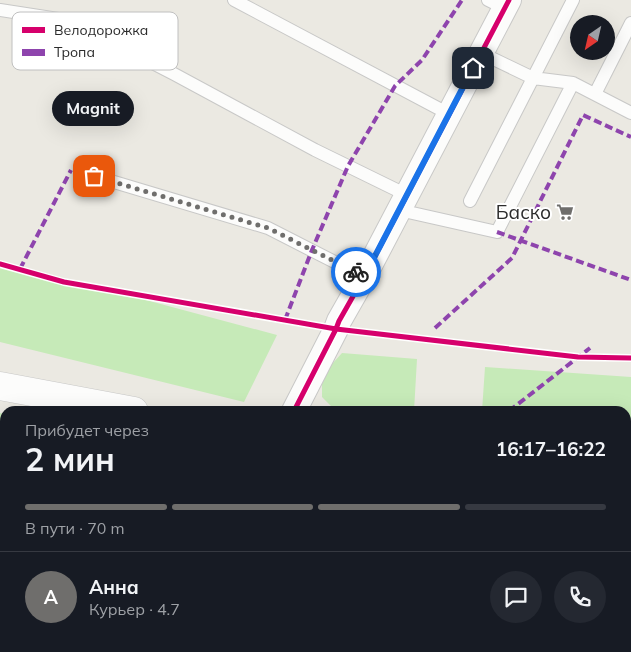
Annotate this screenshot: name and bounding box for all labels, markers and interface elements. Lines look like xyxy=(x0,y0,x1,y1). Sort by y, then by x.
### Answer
legend xyxy=(12,12,178,70)
north arrow xyxy=(570,15,615,60)
map controls xyxy=(570,15,615,60)
text: Велодорожка xyxy=(54,21,148,39)
text: Тропа xyxy=(54,43,95,61)
pin xyxy=(452,47,494,89)
icon: home xyxy=(459,54,487,82)
callout: Magnit xyxy=(53,91,135,126)
text: Magnit xyxy=(66,98,120,118)
pin xyxy=(73,155,115,197)
icon: bag xyxy=(80,162,108,190)
place label: Баско xyxy=(496,200,551,224)
supermarket icon: Баско xyxy=(555,202,575,222)
courier xyxy=(331,247,381,297)
icon: bike xyxy=(342,258,370,286)
text: Прибудет через xyxy=(25,420,149,440)
text: 16:17–16:22 xyxy=(496,437,606,461)
text: 2 мин xyxy=(25,439,115,479)
text: В пути · 70 m xyxy=(25,518,125,538)
button: chat xyxy=(490,571,542,623)
button: phone xyxy=(554,571,606,623)
text: Анна xyxy=(89,575,139,599)
text: А xyxy=(44,585,58,609)
text: Курьер · 4.7 xyxy=(89,599,180,619)

